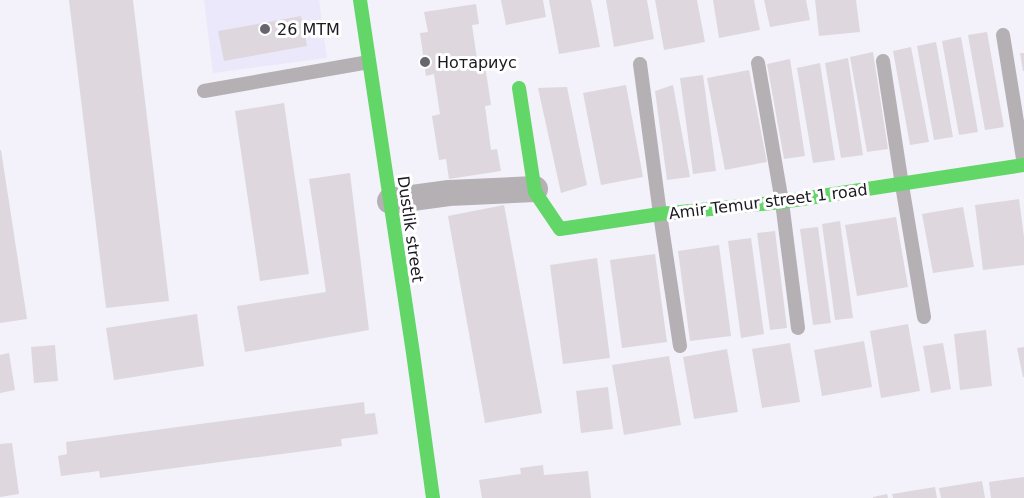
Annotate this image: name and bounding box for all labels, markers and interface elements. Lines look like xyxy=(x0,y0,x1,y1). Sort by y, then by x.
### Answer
place label: 26 MTM xyxy=(277,20,340,39)
marker: 26 MTM xyxy=(258,22,272,36)
place label: Нотариус xyxy=(437,53,517,72)
marker: Нотариус xyxy=(418,55,432,69)
street label: Dustlik street xyxy=(394,175,427,283)
street label: Amir Temur street 1 road xyxy=(668,180,869,223)

